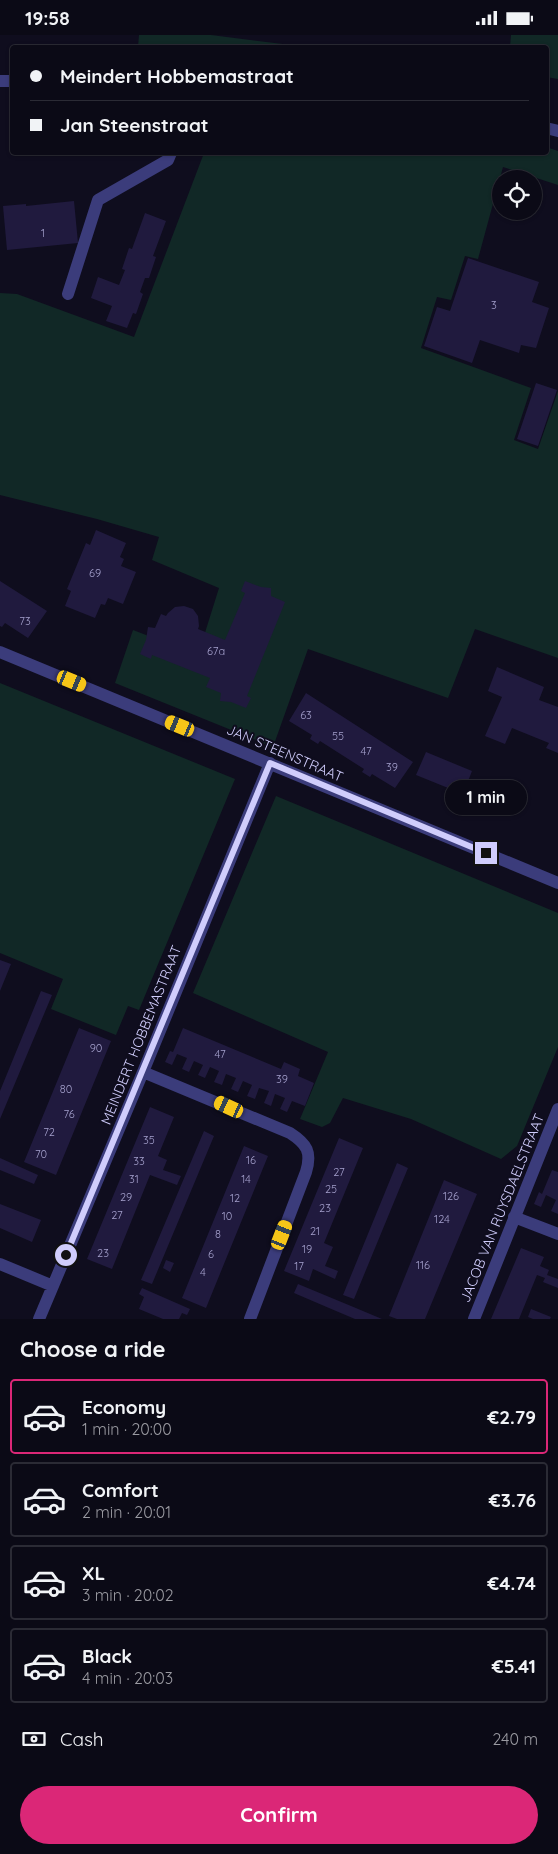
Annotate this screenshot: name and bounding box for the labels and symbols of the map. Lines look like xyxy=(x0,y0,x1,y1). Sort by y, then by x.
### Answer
house number: 1 xyxy=(41,226,45,240)
house number: 3 xyxy=(491,298,497,312)
house number: 69 xyxy=(89,566,101,580)
house number: 73 xyxy=(19,614,31,628)
house number: 67a xyxy=(207,644,225,658)
car xyxy=(55,668,88,694)
house number: 63 xyxy=(300,708,312,722)
car xyxy=(163,713,196,739)
street label: JAN STEENSTRAAT xyxy=(224,720,346,786)
house number: 55 xyxy=(332,729,344,743)
house number: 47 xyxy=(360,744,372,758)
house number: 39 xyxy=(386,760,398,774)
callout: 1 min xyxy=(445,781,527,815)
route end xyxy=(475,842,497,864)
street label: MEINDERT HOBBEMASTRAAT xyxy=(97,943,185,1127)
house number: 90 xyxy=(90,1041,102,1055)
house number: 47 xyxy=(214,1047,226,1061)
house number: 39 xyxy=(276,1072,288,1086)
house number: 80 xyxy=(60,1082,72,1096)
car xyxy=(212,1094,245,1120)
house number: 76 xyxy=(63,1107,75,1121)
street label: JACOB VAN RUYSDAELSTRAAT xyxy=(456,1111,548,1305)
house number: 72 xyxy=(43,1125,55,1139)
house number: 35 xyxy=(143,1133,155,1147)
house number: 70 xyxy=(35,1147,47,1161)
house number: 16 xyxy=(246,1153,256,1167)
house number: 33 xyxy=(133,1154,145,1168)
house number: 27 xyxy=(333,1165,345,1179)
house number: 31 xyxy=(129,1172,139,1186)
house number: 14 xyxy=(241,1172,251,1186)
house number: 25 xyxy=(325,1182,337,1196)
house number: 126 xyxy=(443,1189,459,1203)
house number: 29 xyxy=(120,1190,132,1204)
house number: 12 xyxy=(230,1191,240,1205)
house number: 23 xyxy=(319,1201,331,1215)
house number: 27 xyxy=(111,1208,123,1222)
house number: 10 xyxy=(222,1209,232,1223)
house number: 124 xyxy=(434,1212,450,1226)
car xyxy=(269,1218,294,1252)
house number: 21 xyxy=(310,1224,320,1238)
house number: 8 xyxy=(215,1227,221,1241)
house number: 19 xyxy=(302,1242,312,1256)
route start xyxy=(55,1244,77,1266)
house number: 23 xyxy=(97,1246,109,1260)
house number: 6 xyxy=(208,1247,214,1261)
house number: 116 xyxy=(416,1258,430,1272)
house number: 17 xyxy=(294,1259,304,1273)
house number: 4 xyxy=(200,1265,206,1279)

